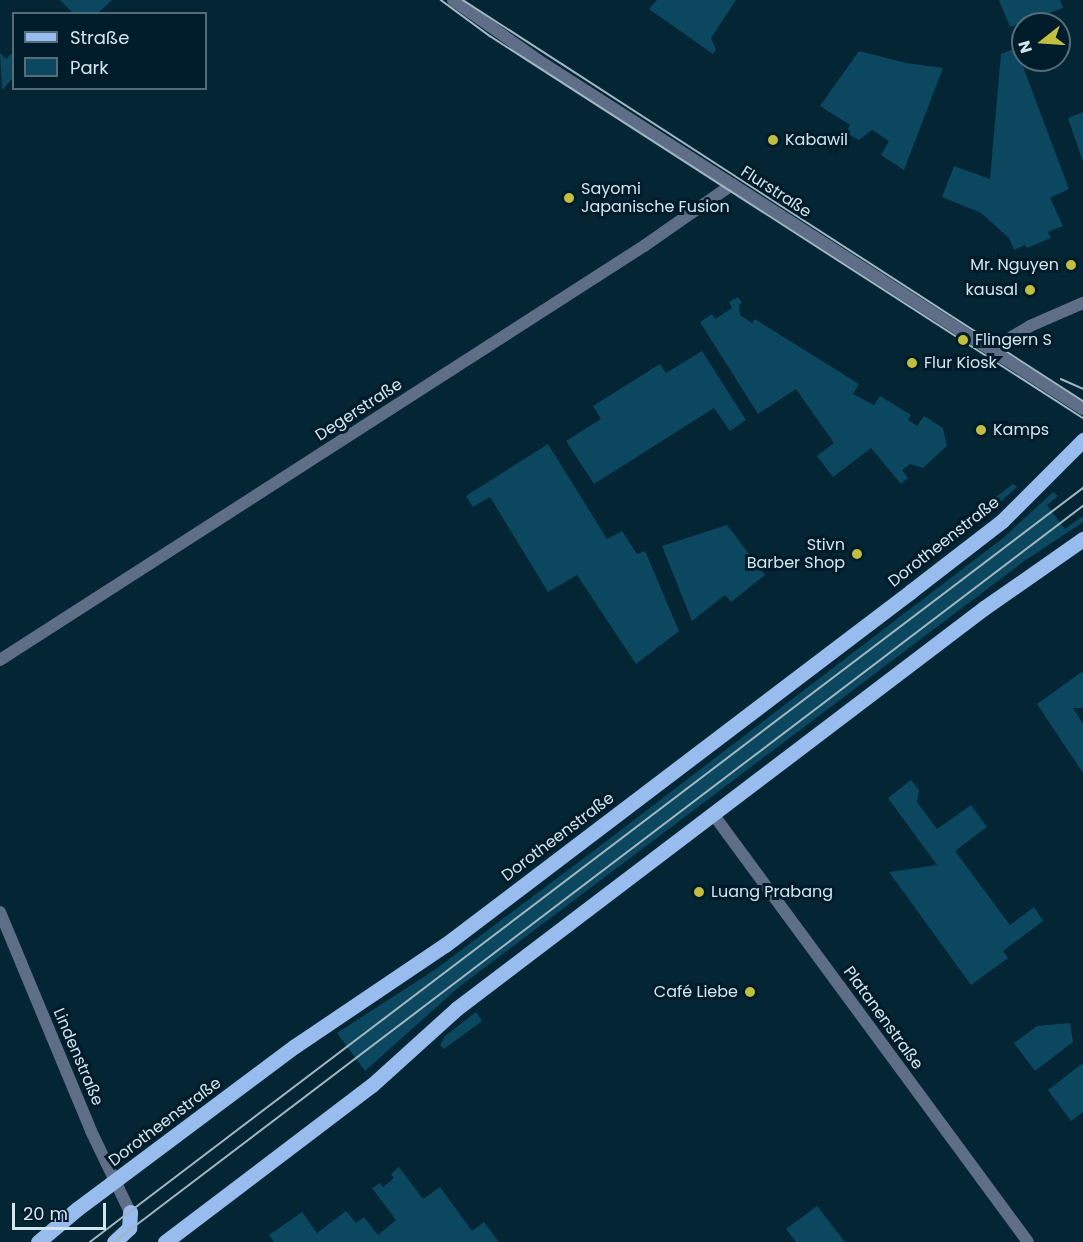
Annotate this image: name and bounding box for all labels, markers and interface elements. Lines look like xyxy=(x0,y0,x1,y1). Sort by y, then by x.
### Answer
legend xyxy=(12,12,207,90)
north arrow xyxy=(1011,12,1071,72)
text: Straße xyxy=(70,25,129,50)
text: N xyxy=(1012,38,1038,56)
text: Park xyxy=(70,55,109,80)
place label: Kabawil xyxy=(785,130,848,150)
marker: Kabawil xyxy=(766,133,780,147)
street label: Flurstraße xyxy=(737,162,815,222)
place label: Sayomi Japanische Fusion xyxy=(581,179,730,217)
marker: Sayomi Japanische Fusion xyxy=(562,191,576,205)
place label: Mr. Nguyen xyxy=(970,255,1059,275)
marker: Mr. Nguyen xyxy=(1064,258,1078,272)
place label: kausal xyxy=(966,280,1018,300)
marker: kausal xyxy=(1023,283,1037,297)
place label: Flingern S xyxy=(975,330,1052,350)
marker: Flingern S xyxy=(956,333,970,347)
place label: Flur Kiosk xyxy=(924,353,997,373)
marker: Flur Kiosk xyxy=(905,356,919,370)
street label: Degerstraße xyxy=(312,375,406,445)
place label: Kamps xyxy=(993,420,1049,440)
marker: Kamps xyxy=(974,423,988,437)
street label: Dorotheenstraße xyxy=(885,493,1003,591)
place label: Stivn Barber Shop xyxy=(747,535,845,573)
marker: Stivn Barber Shop xyxy=(850,547,864,561)
street label: Dorotheenstraße xyxy=(498,789,618,885)
place label: Luang Prabang xyxy=(711,882,833,902)
marker: Luang Prabang xyxy=(692,885,706,899)
street label: Platanenstraße xyxy=(839,963,927,1073)
place label: Café Liebe xyxy=(654,982,738,1002)
marker: Café Liebe xyxy=(743,985,757,999)
street label: Lindenstraße xyxy=(49,1005,107,1109)
street label: Dorotheenstraße xyxy=(105,1074,225,1170)
scale bar xyxy=(15,1191,110,1229)
text: 20 m xyxy=(23,1201,68,1226)

